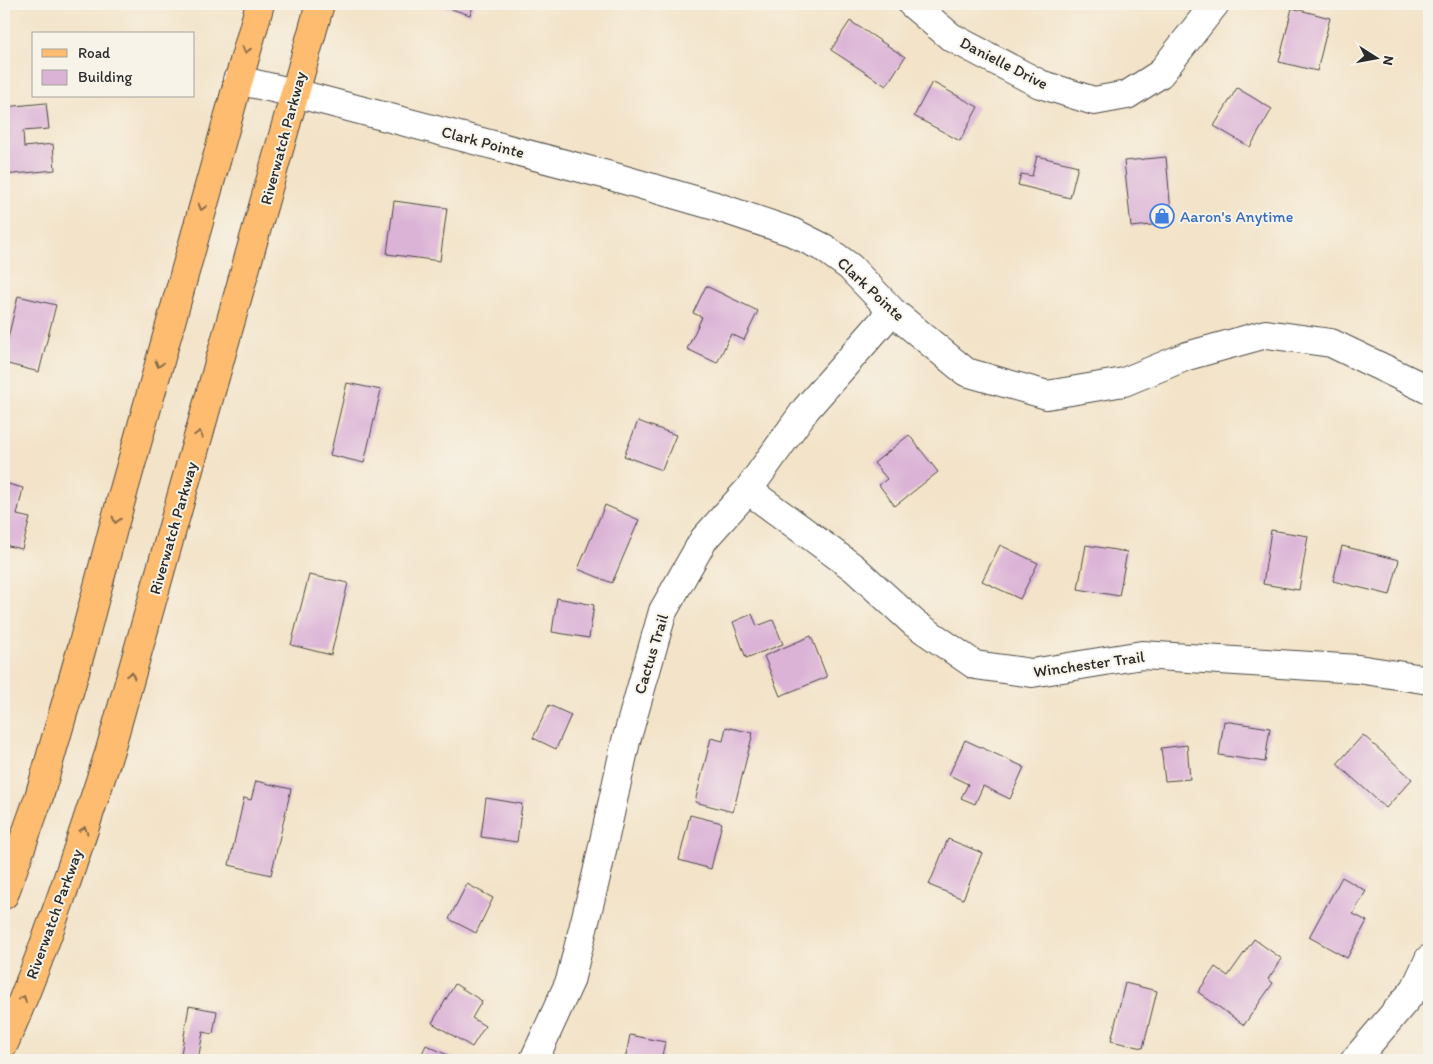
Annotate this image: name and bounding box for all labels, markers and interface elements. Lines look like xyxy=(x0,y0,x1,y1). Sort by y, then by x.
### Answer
legend xyxy=(32,32,195,98)
north arrow xyxy=(1350,32,1400,82)
street label: Danielle Drive xyxy=(957,33,1051,93)
text: Road xyxy=(78,44,111,62)
one-way arrow xyxy=(242,46,252,54)
text: N xyxy=(1379,54,1398,67)
text: Building xyxy=(78,68,132,86)
street label: Riverwatch Parkway xyxy=(256,69,310,207)
street label: Clark Pointe xyxy=(439,122,527,162)
one-way arrow xyxy=(198,202,208,211)
shop icon: Aaron's Anytime xyxy=(1149,203,1175,229)
place label: Aaron's Anytime xyxy=(1180,207,1293,226)
street label: Clark Pointe xyxy=(833,253,909,325)
one-way arrow xyxy=(154,359,165,368)
one-way arrow xyxy=(194,430,204,438)
street label: Riverwatch Parkway xyxy=(145,459,201,597)
one-way arrow xyxy=(111,516,121,524)
street label: Cactus Trail xyxy=(630,611,672,696)
street label: Winchester Trail xyxy=(1032,647,1146,681)
one-way arrow xyxy=(126,671,136,679)
one-way arrow xyxy=(78,826,88,835)
street label: Riverwatch Parkway xyxy=(22,846,87,982)
one-way arrow xyxy=(16,995,27,1004)

